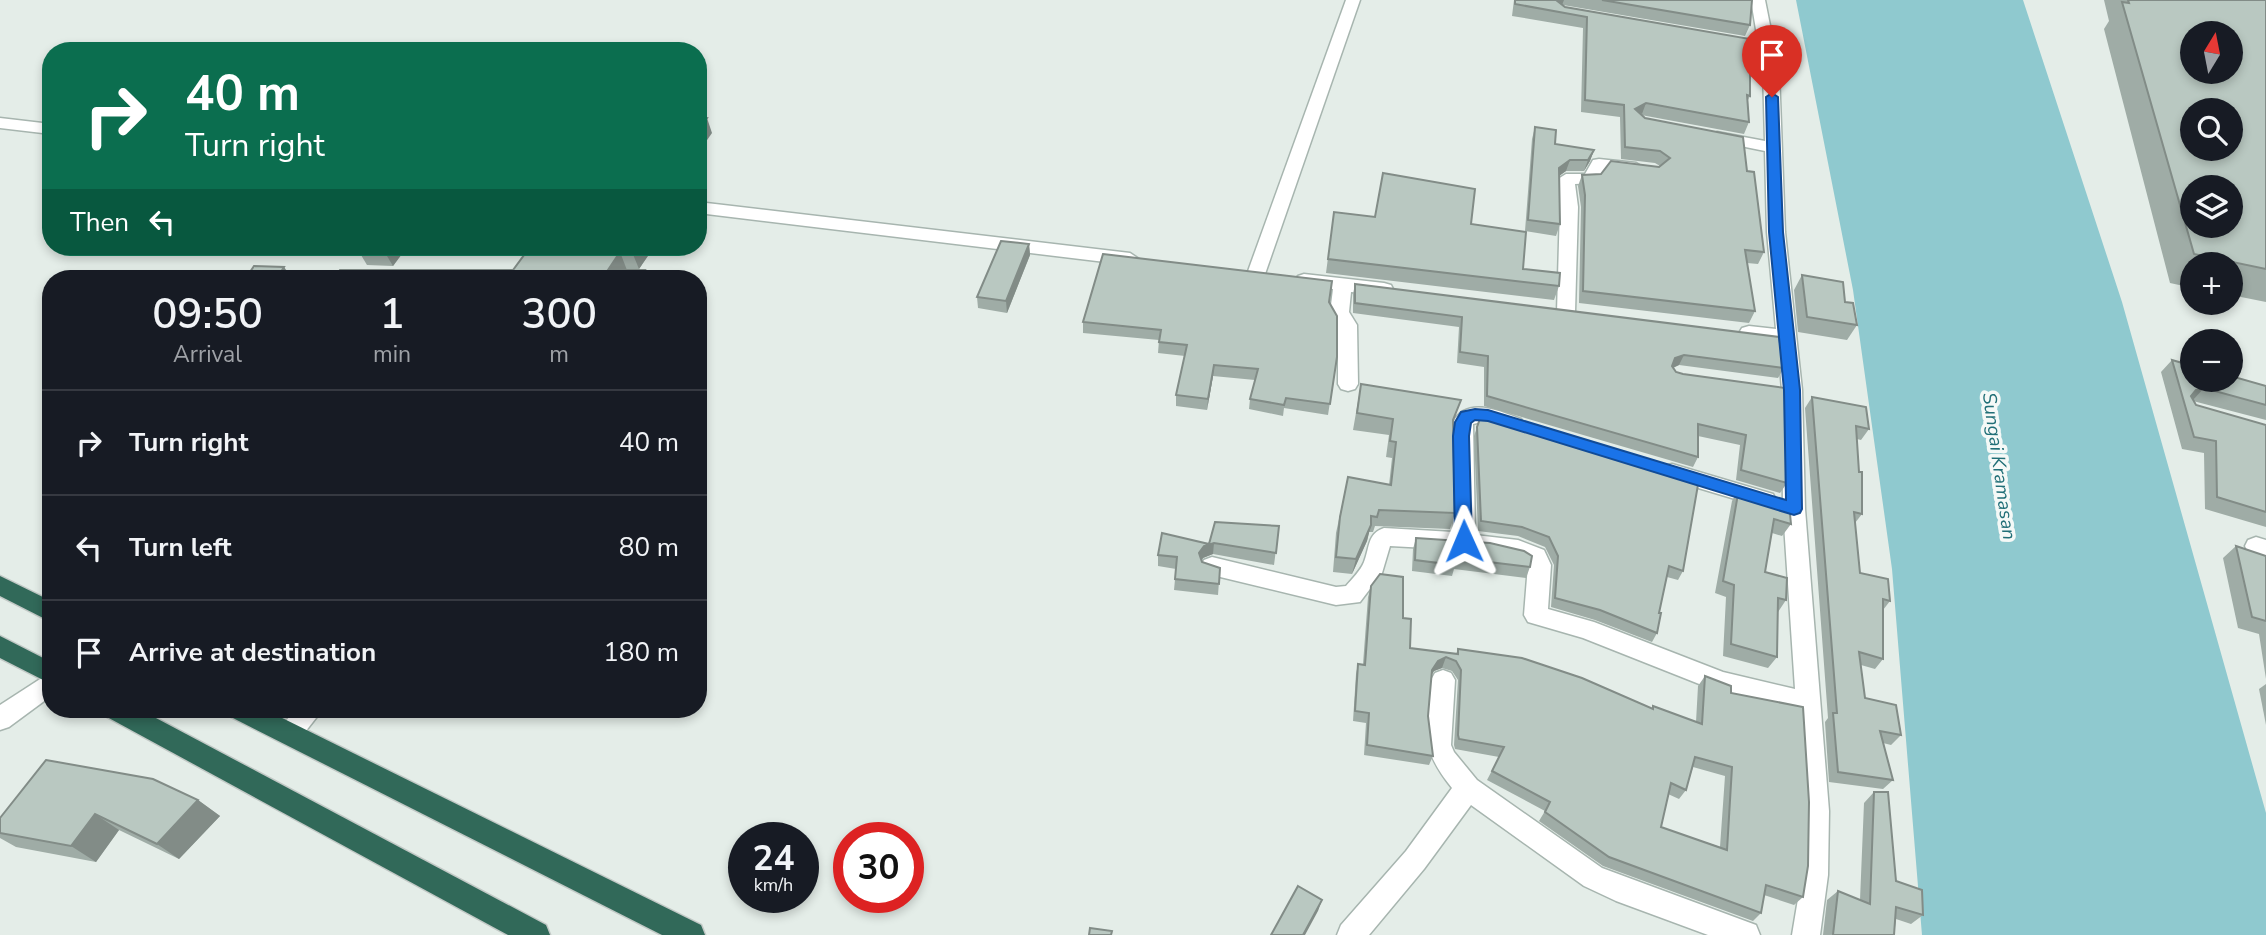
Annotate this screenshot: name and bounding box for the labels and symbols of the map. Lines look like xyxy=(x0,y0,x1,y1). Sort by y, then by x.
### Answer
north arrow xyxy=(2180,21,2244,84)
pin xyxy=(1742,25,1802,97)
water label: Sungai Kramasan xyxy=(1976,391,2022,542)
position arrow xyxy=(1427,504,1501,578)
speed limit sign: 30 xyxy=(833,822,924,913)

